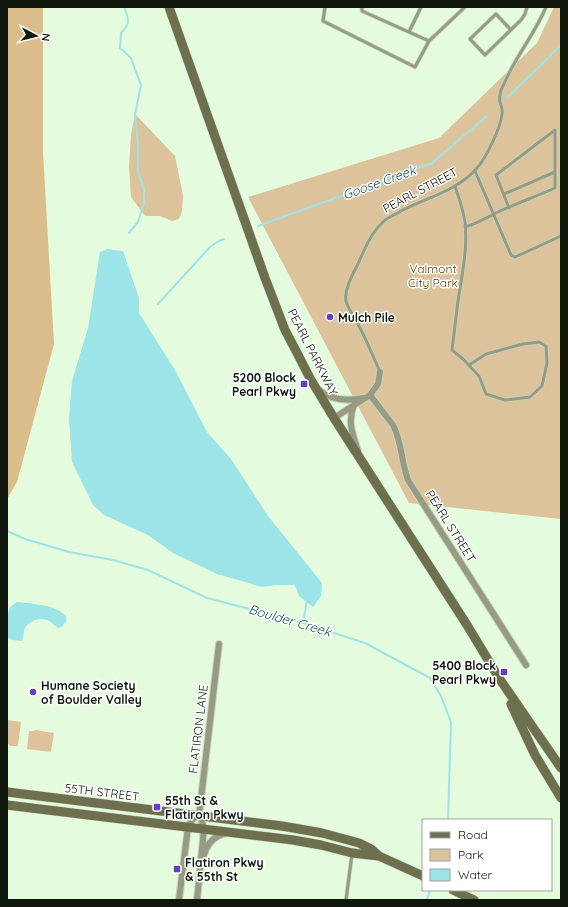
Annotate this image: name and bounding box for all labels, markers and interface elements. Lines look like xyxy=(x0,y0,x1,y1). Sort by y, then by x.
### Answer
north arrow xyxy=(16,16,56,56)
text: N xyxy=(38,32,53,42)
water label: Goose Creek xyxy=(340,161,419,203)
street label: PEARL STREET xyxy=(380,164,460,216)
park label: Valmont City Park xyxy=(408,261,458,290)
street label: PEARL PARKWAY xyxy=(285,306,341,398)
place label: Mulch Pile xyxy=(338,310,395,325)
marker: Mulch Pile xyxy=(325,312,335,322)
place label: 5200 Block Pearl Pkwy xyxy=(232,370,296,399)
marker: 5200 Block Pearl Pkwy xyxy=(299,379,309,389)
street label: PEARL STREET xyxy=(423,487,479,565)
water label: Boulder Creek xyxy=(247,601,334,640)
place label: 5400 Block Pearl Pkwy xyxy=(432,658,496,687)
marker: 5400 Block Pearl Pkwy xyxy=(499,667,509,677)
place label: Humane Society of Boulder Valley xyxy=(41,678,142,707)
street label: FLATIRON LANE xyxy=(185,684,211,774)
marker: Humane Society of Boulder Valley xyxy=(28,687,38,697)
street label: 55TH STREET xyxy=(64,780,140,804)
place label: 55th St & Flatiron Pkwy xyxy=(165,793,244,822)
marker: 55th St & Flatiron Pkwy xyxy=(152,802,162,812)
legend xyxy=(422,819,552,891)
text: Road xyxy=(458,827,488,842)
text: Park xyxy=(458,847,483,862)
place label: Flatiron Pkwy & 55th St xyxy=(185,855,264,884)
marker: Flatiron Pkwy & 55th St xyxy=(172,864,182,874)
text: Water xyxy=(458,867,493,882)

